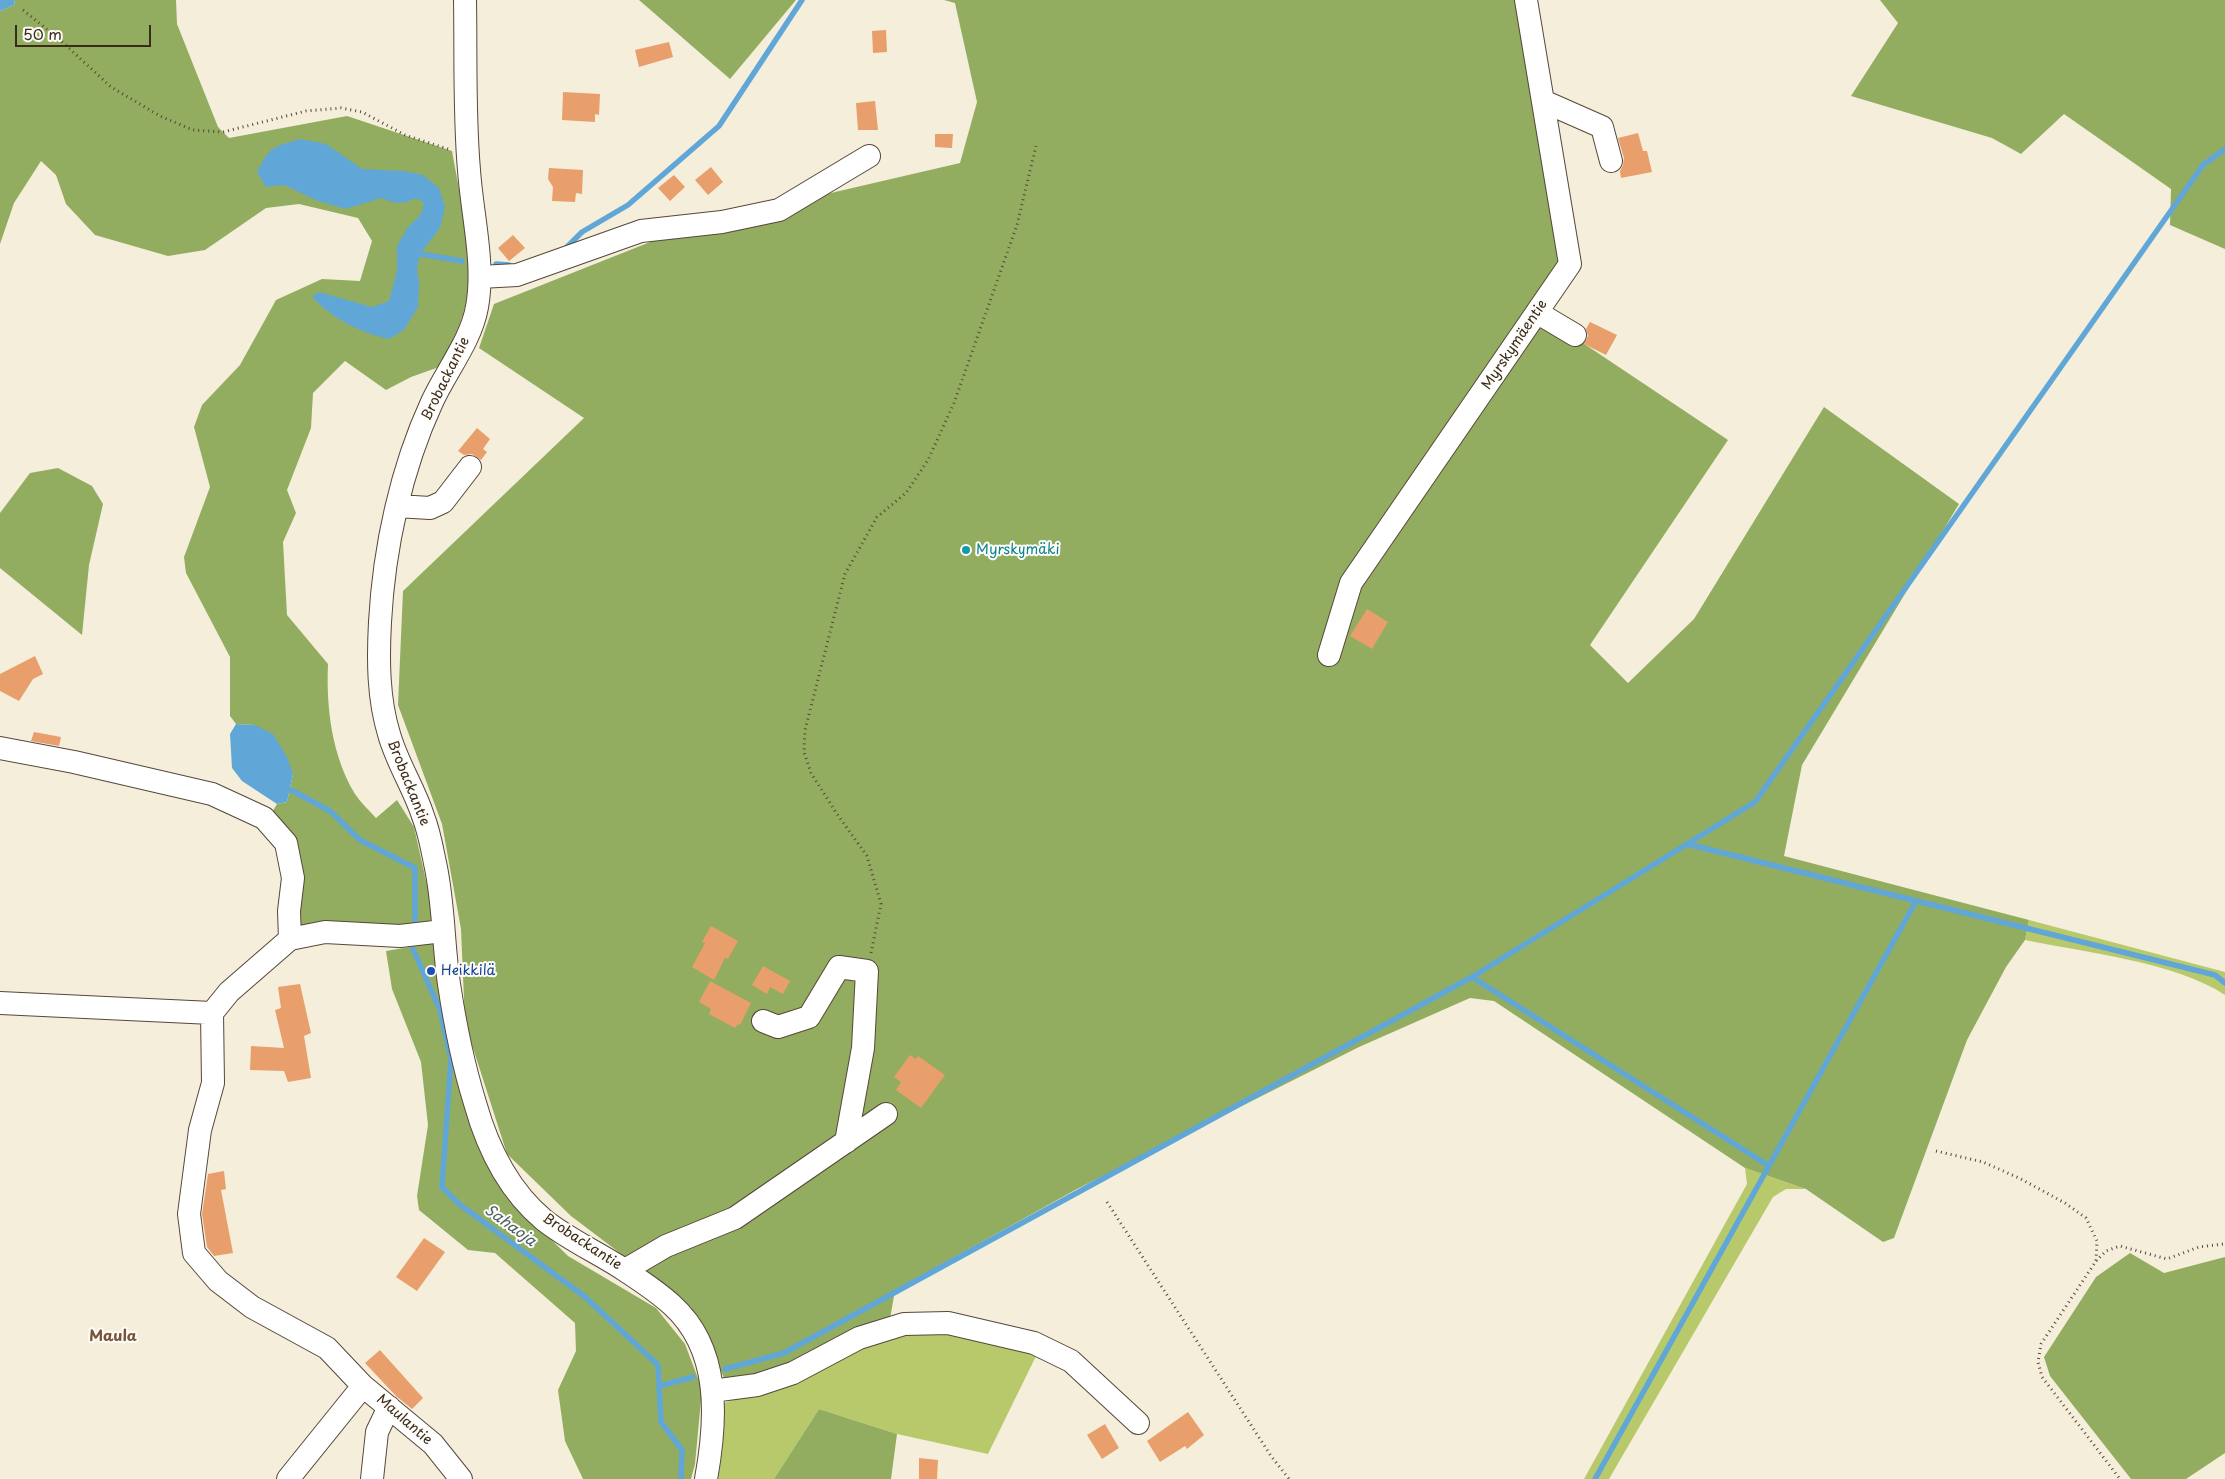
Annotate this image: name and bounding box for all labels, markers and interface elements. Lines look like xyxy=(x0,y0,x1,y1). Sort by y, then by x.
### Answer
scale bar xyxy=(18,15,154,47)
text: 50 m xyxy=(23,22,62,45)
street label: Myrskymäentie xyxy=(1479,297,1551,393)
street label: Brobackantie xyxy=(419,334,473,424)
place label: Myrskymäki xyxy=(976,542,1059,558)
marker: Myrskymäki xyxy=(960,544,972,556)
street label: Brobackantie xyxy=(383,738,433,828)
place label: Heikkilä xyxy=(441,963,495,979)
marker: Heikkilä xyxy=(425,965,437,977)
water label: Sahaoja xyxy=(481,1201,539,1251)
street label: Brobackantie xyxy=(539,1210,625,1274)
district label: Maula xyxy=(89,1328,137,1346)
street label: Maulantie xyxy=(373,1391,435,1449)

